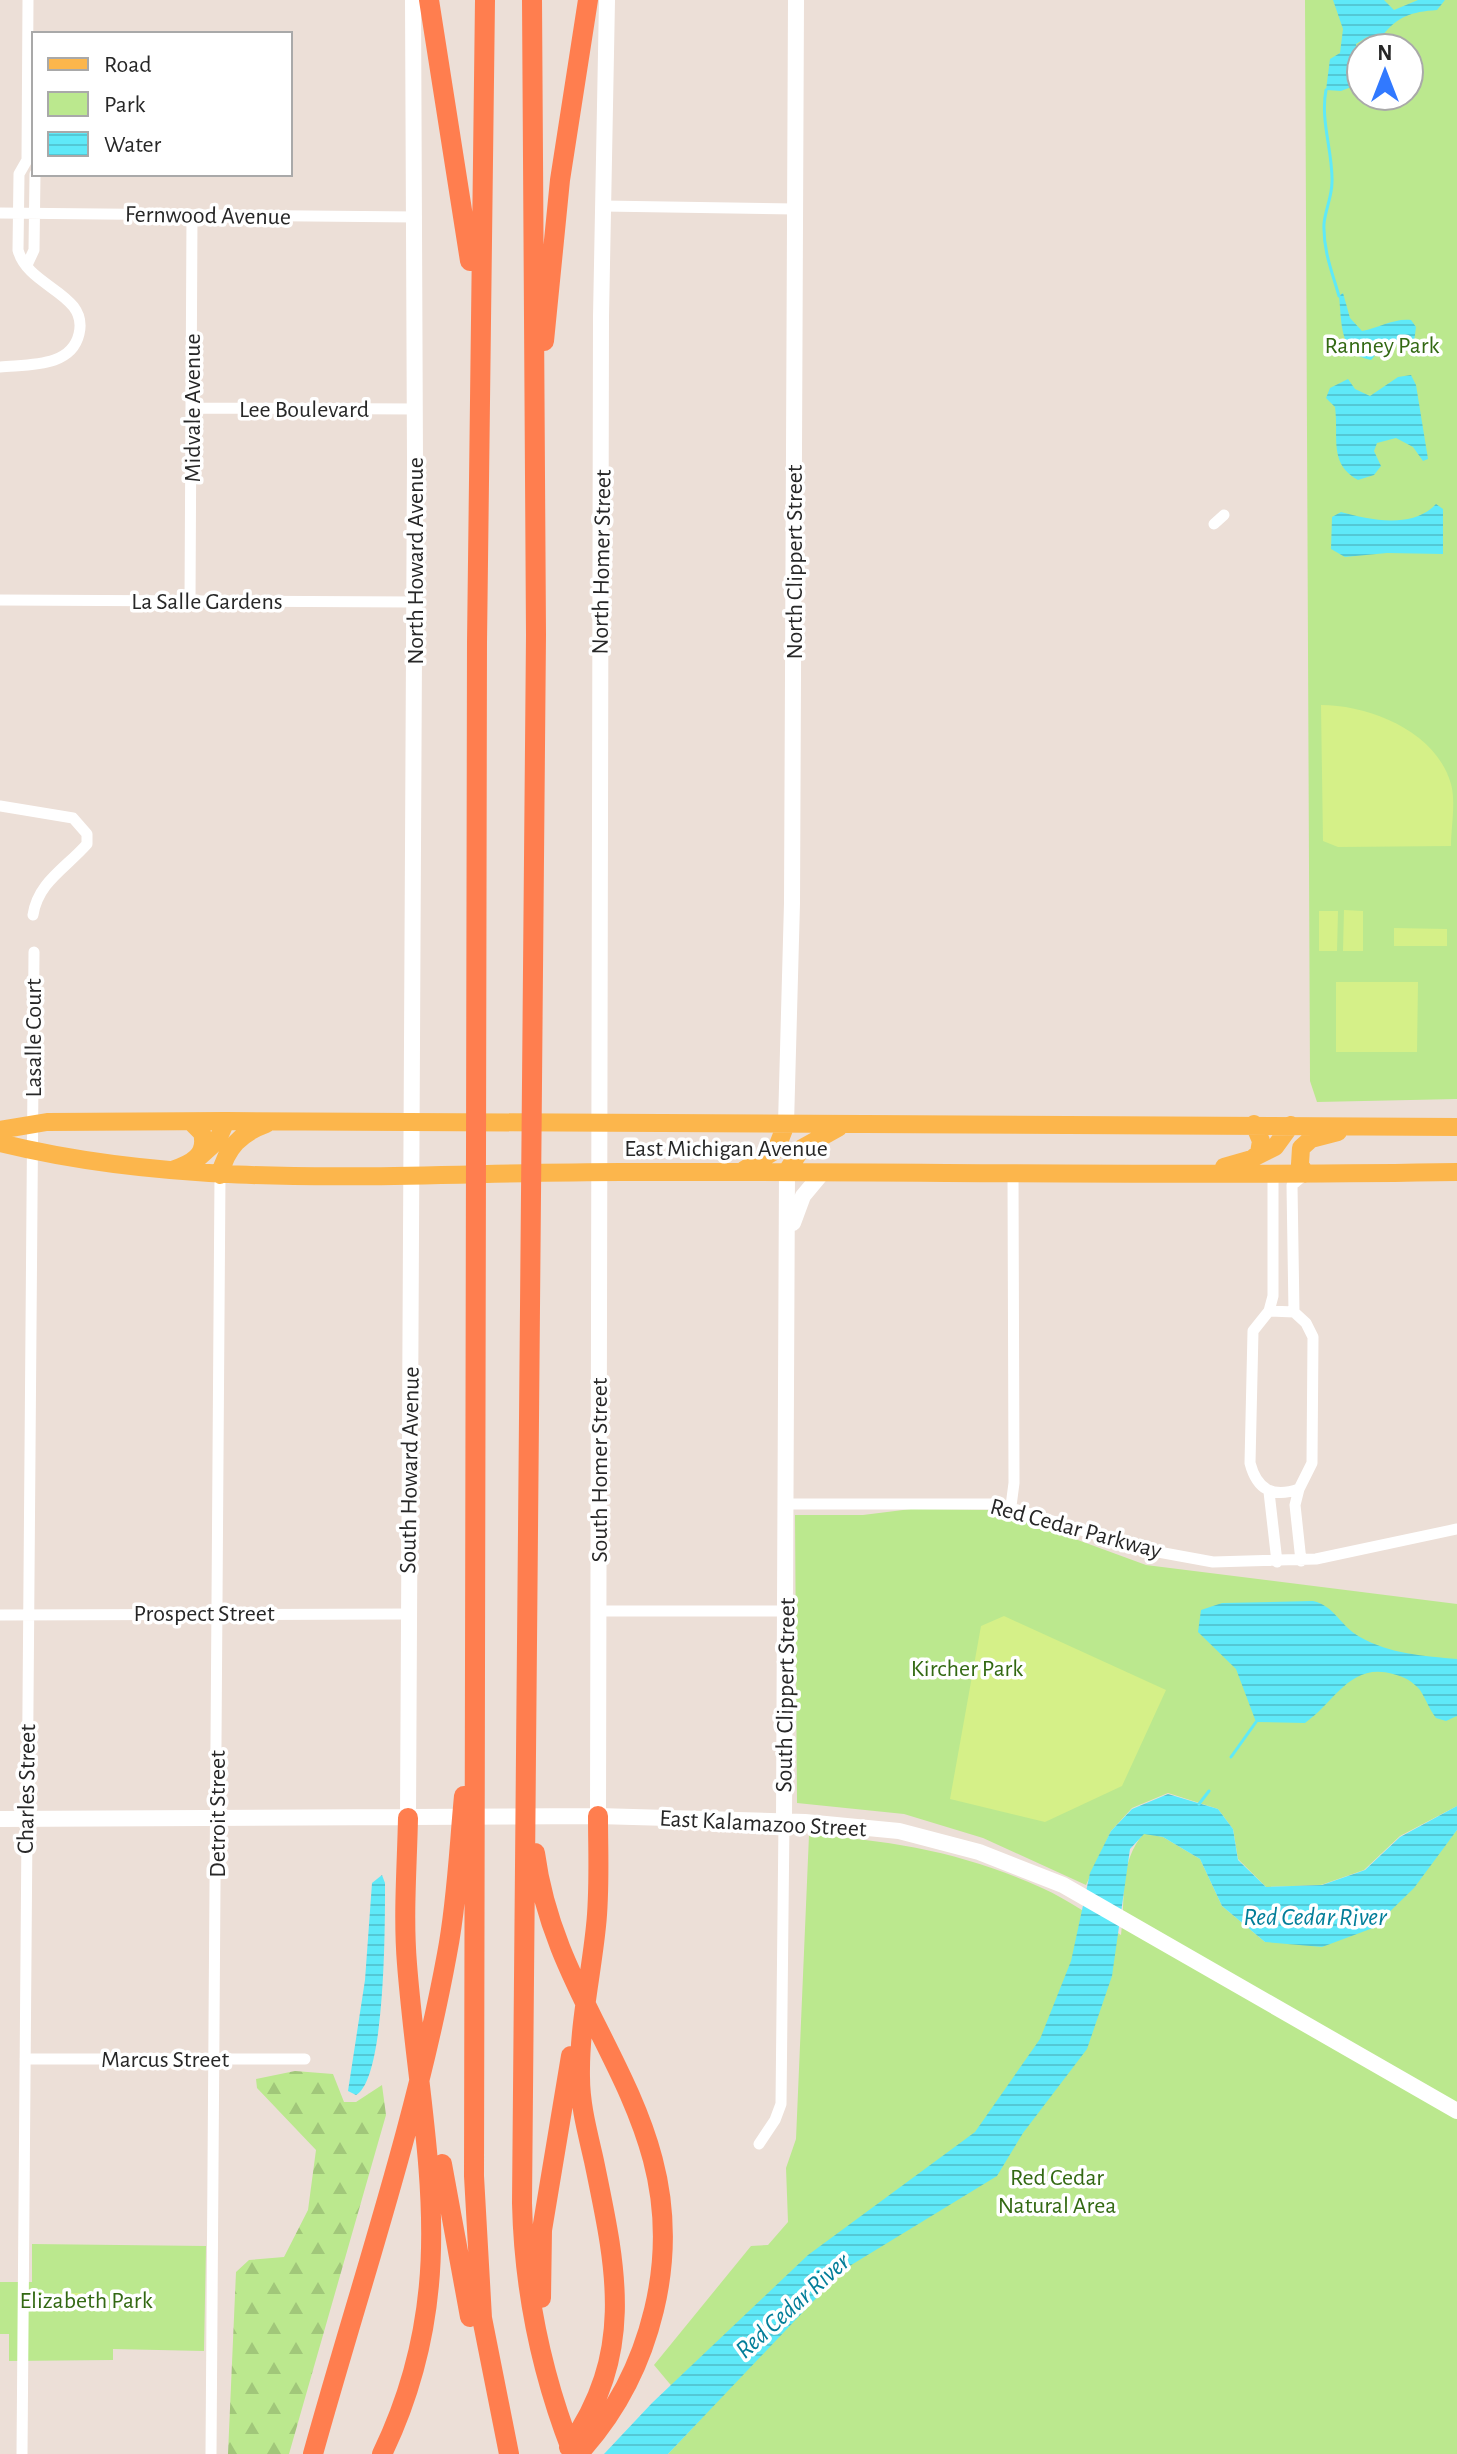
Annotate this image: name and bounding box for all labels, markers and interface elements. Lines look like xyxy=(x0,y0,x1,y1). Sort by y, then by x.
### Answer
legend xyxy=(32,32,292,176)
north arrow xyxy=(1345,32,1425,112)
text: N xyxy=(1377,42,1393,64)
text: Road xyxy=(104,53,152,77)
text: Park xyxy=(104,93,145,117)
text: Water xyxy=(104,133,162,157)
street label: Fernwood Avenue xyxy=(125,203,291,229)
street label: Midvale Avenue xyxy=(181,334,205,482)
park label: Ranney Park xyxy=(1325,334,1440,358)
street label: Lee Boulevard xyxy=(239,398,369,422)
street label: North Howard Avenue xyxy=(404,457,428,665)
street label: North Clippert Street xyxy=(783,464,807,659)
street label: North Homer Street xyxy=(588,469,616,655)
street label: La Salle Gardens xyxy=(131,590,283,614)
street label: Lasalle Court xyxy=(22,978,46,1098)
street label: East Michigan Avenue xyxy=(624,1137,828,1161)
street label: South Howard Avenue xyxy=(396,1366,424,1574)
street label: South Homer Street xyxy=(588,1377,612,1562)
street label: Red Cedar Parkway xyxy=(988,1495,1164,1563)
street label: South Clippert Street xyxy=(772,1597,800,1792)
street label: Prospect Street xyxy=(133,1602,275,1626)
park label: Kircher Park xyxy=(911,1657,1023,1681)
street label: Charles Street xyxy=(14,1724,40,1854)
street label: Detroit Street xyxy=(206,1750,230,1878)
street label: East Kalamazoo Street xyxy=(659,1807,867,1841)
water label: Red Cedar River xyxy=(1243,1904,1388,1930)
street label: Marcus Street xyxy=(101,2048,229,2072)
park label: Red Cedar Natural Area xyxy=(998,2166,1116,2218)
water label: Red Cedar River xyxy=(731,2247,856,2363)
park label: Elizabeth Park xyxy=(19,2289,153,2313)

